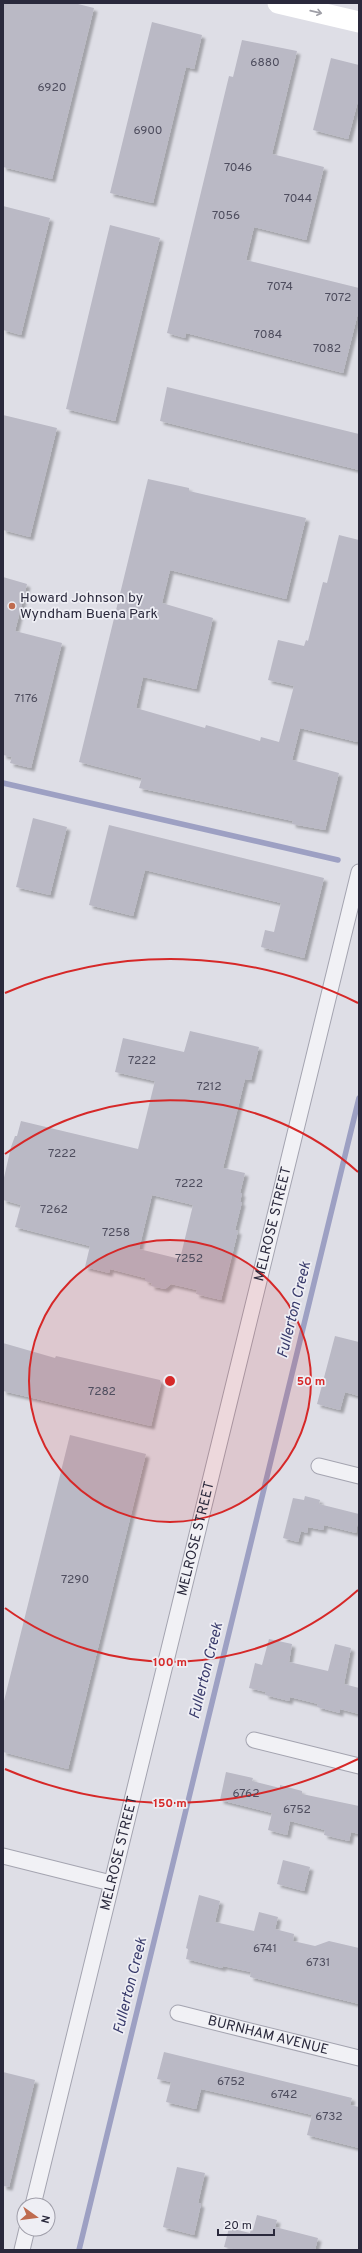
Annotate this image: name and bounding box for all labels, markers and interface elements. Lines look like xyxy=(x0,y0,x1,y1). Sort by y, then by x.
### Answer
one-way arrow xyxy=(309,9,322,16)
house number: 6880 xyxy=(250,55,280,71)
house number: 6920 xyxy=(38,80,66,96)
house number: 6900 xyxy=(133,123,163,139)
house number: 7046 xyxy=(224,160,252,176)
house number: 7044 xyxy=(284,191,312,207)
house number: 7056 xyxy=(212,208,240,224)
house number: 7074 xyxy=(267,279,293,295)
house number: 7072 xyxy=(325,290,351,306)
house number: 7084 xyxy=(254,327,282,343)
house number: 7082 xyxy=(313,341,341,357)
place label: Howard Johnson by Wyndham Buena Park xyxy=(20,590,158,623)
marker: Howard Johnson by Wyndham Buena Park xyxy=(7,601,17,611)
house number: 7176 xyxy=(14,691,38,707)
house number: 7222 xyxy=(128,1053,156,1069)
house number: 7212 xyxy=(196,1079,222,1095)
house number: 7222 xyxy=(48,1146,76,1162)
street label: MELROSE STREET xyxy=(251,1165,295,1283)
house number: 7222 xyxy=(175,1176,203,1192)
house number: 7262 xyxy=(40,1202,68,1218)
house number: 7258 xyxy=(102,1225,130,1241)
house number: 7252 xyxy=(175,1251,203,1267)
water label: Fullerton Creek xyxy=(274,1259,316,1360)
centre of rings xyxy=(163,1374,177,1388)
text: 50 m xyxy=(297,1374,325,1390)
house number: 7282 xyxy=(88,1384,116,1400)
street label: MELROSE STREET xyxy=(174,1480,218,1598)
house number: 7290 xyxy=(61,1572,89,1588)
water label: Fullerton Creek xyxy=(186,1620,228,1721)
text: 100 m xyxy=(153,1655,187,1671)
house number: 6762 xyxy=(232,1786,260,1802)
street label: MELROSE STREET xyxy=(97,1794,141,1912)
text: 150 m xyxy=(153,1796,187,1812)
house number: 6752 xyxy=(283,1802,311,1818)
water label: Fullerton Creek xyxy=(110,1935,152,2036)
house number: 6741 xyxy=(253,1941,277,1957)
house number: 6731 xyxy=(306,1955,330,1971)
street label: BURNHAM AVENUE xyxy=(206,2012,330,2059)
house number: 6752 xyxy=(217,2074,245,2090)
house number: 6742 xyxy=(271,2087,297,2103)
house number: 6732 xyxy=(315,2109,343,2125)
north arrow xyxy=(16,2197,56,2237)
scale bar xyxy=(218,2211,274,2237)
text: N xyxy=(37,2214,52,2225)
text: 20 m xyxy=(224,2218,252,2234)

